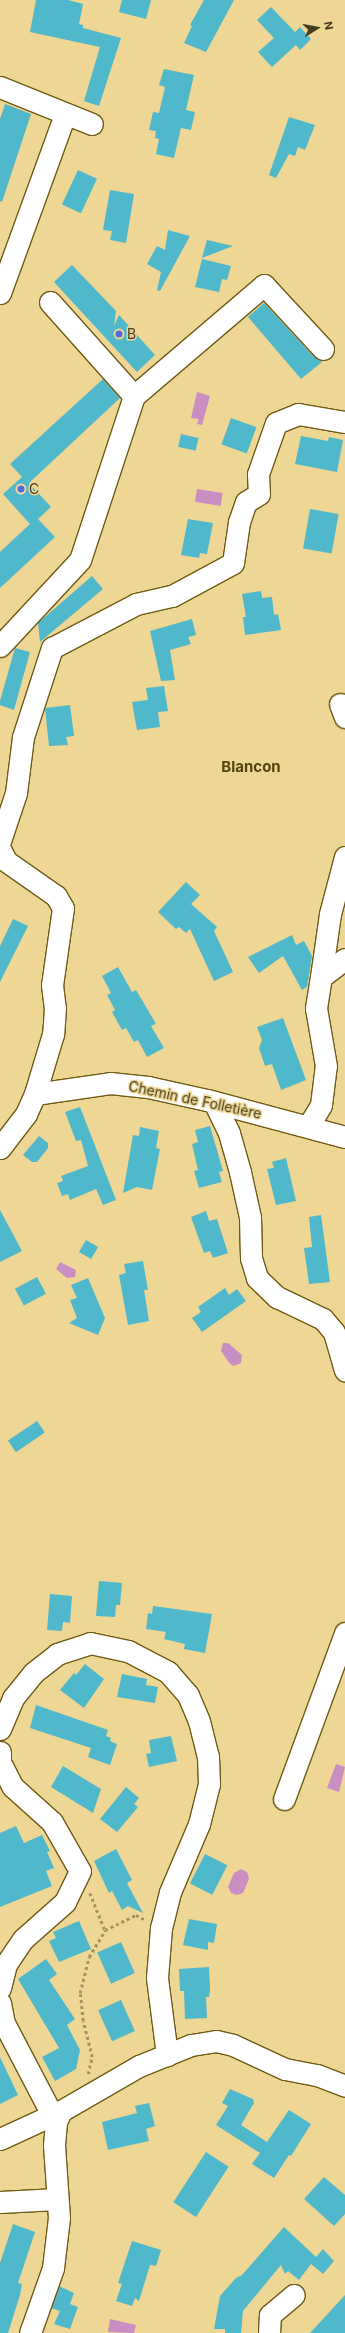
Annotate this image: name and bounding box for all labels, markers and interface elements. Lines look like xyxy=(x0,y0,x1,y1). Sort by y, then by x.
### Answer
north arrow xyxy=(297,8,337,48)
text: N xyxy=(321,20,336,31)
place label: B xyxy=(127,326,136,342)
marker: B xyxy=(114,329,124,339)
place label: C xyxy=(29,481,39,497)
marker: C xyxy=(16,484,26,494)
district label: Blancon xyxy=(221,758,281,776)
street label: Chemin de Folletière xyxy=(127,1078,263,1122)

